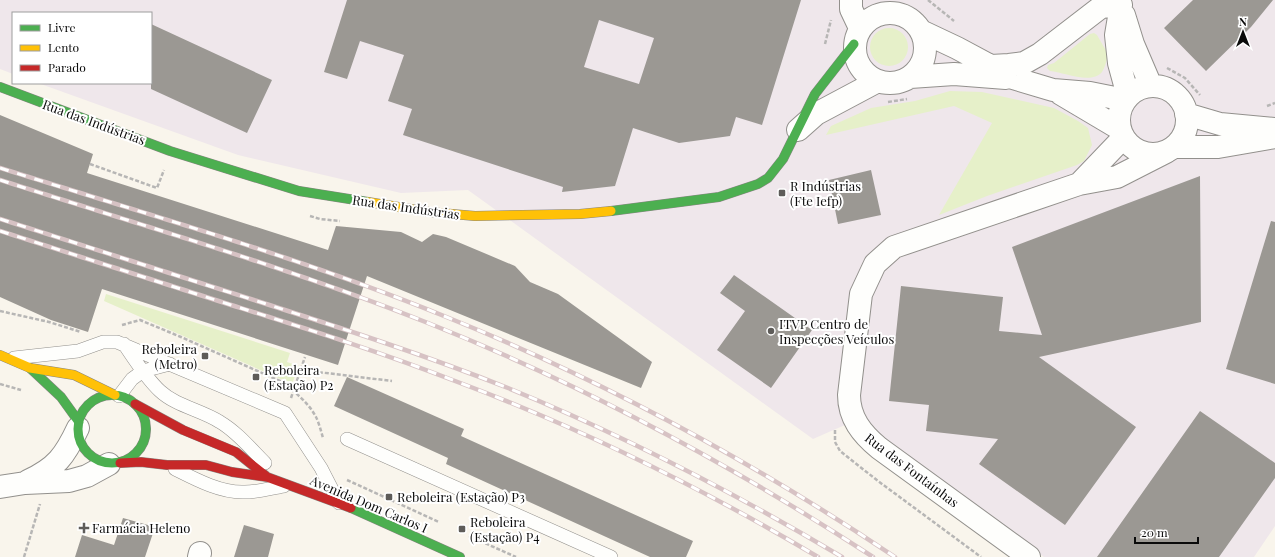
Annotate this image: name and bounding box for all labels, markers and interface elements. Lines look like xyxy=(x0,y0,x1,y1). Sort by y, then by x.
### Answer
legend xyxy=(12,12,152,84)
north arrow xyxy=(1223,12,1263,52)
text: N xyxy=(1239,14,1247,29)
text: Livre xyxy=(48,19,76,35)
text: Lento xyxy=(48,39,80,55)
text: Parado xyxy=(48,59,86,75)
street label: Rua das Indústrias xyxy=(40,95,148,148)
place label: R Indústrias (Fte Iefp) xyxy=(790,177,861,209)
marker: R Indústrias (Fte Iefp) xyxy=(777,188,787,198)
street label: Rua das Indústrias xyxy=(351,191,461,222)
place label: ITVP Centro de Inspecções Veículos xyxy=(779,315,894,347)
marker: ITVP Centro de Inspecções Veículos xyxy=(766,326,776,336)
place label: Reboleira (Metro) xyxy=(141,340,198,372)
marker: Reboleira (Metro) xyxy=(200,351,210,361)
place label: Reboleira (Estação) P2 xyxy=(264,361,334,393)
marker: Reboleira (Estação) P2 xyxy=(251,372,261,382)
street label: Rua das Fontaínhas xyxy=(862,429,963,511)
street label: Avenida Dom Carlos I xyxy=(307,471,431,536)
place label: Reboleira (Estação) P3 xyxy=(397,488,525,505)
marker: Reboleira (Estação) P3 xyxy=(384,492,394,502)
place label: Reboleira (Estação) P4 xyxy=(470,513,540,545)
place label: Farmácia Heleno xyxy=(92,519,190,536)
scale bar xyxy=(1135,519,1198,545)
marker: Farmácia Heleno xyxy=(79,523,89,533)
marker: Reboleira (Estação) P4 xyxy=(457,524,467,534)
text: 20 m xyxy=(1141,524,1168,540)

